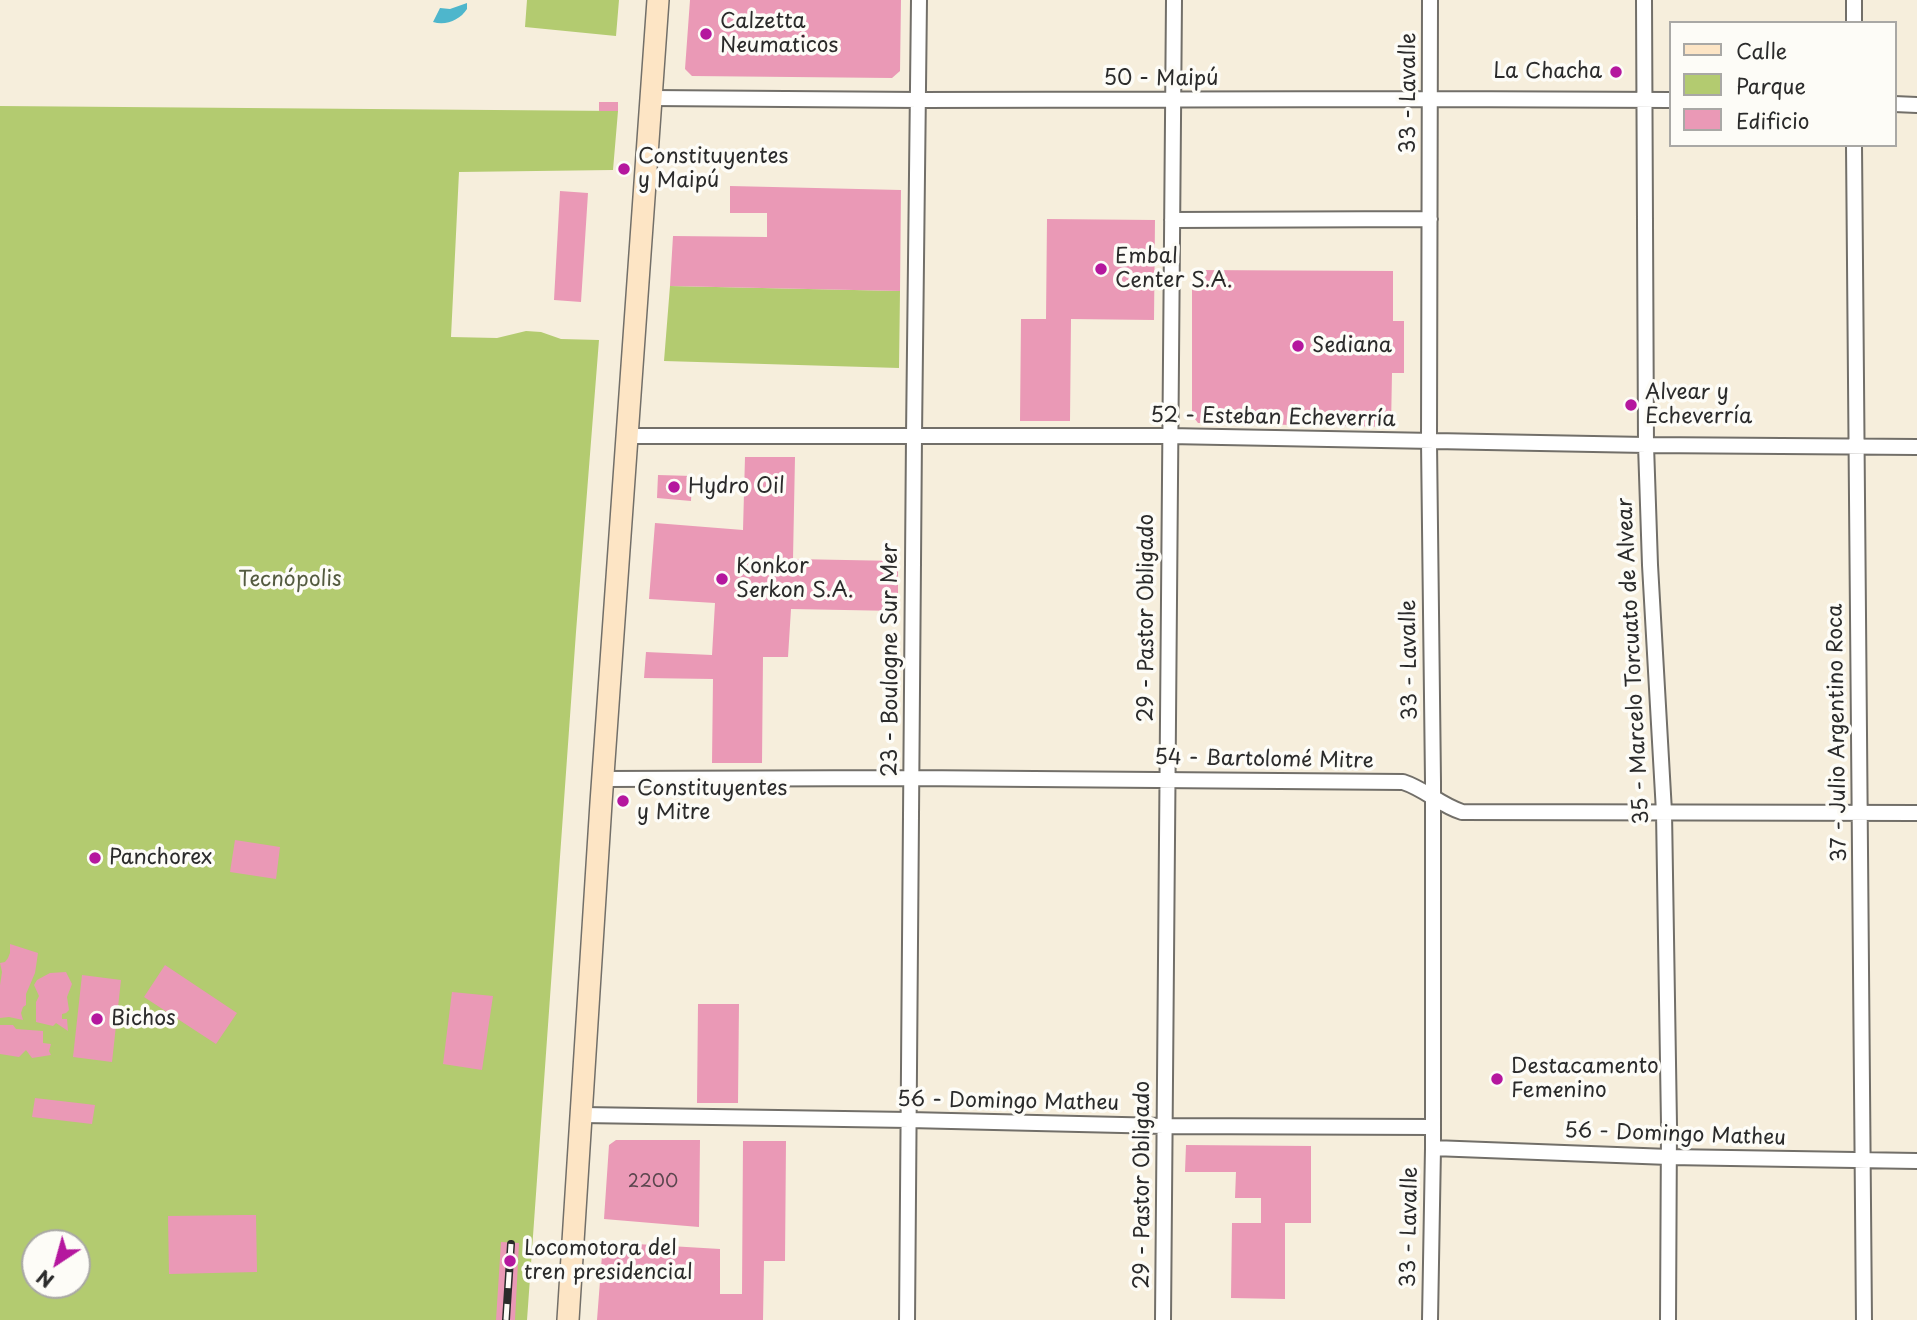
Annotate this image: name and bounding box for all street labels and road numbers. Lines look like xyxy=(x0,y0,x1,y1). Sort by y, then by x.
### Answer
street label: 33 - Lavalle xyxy=(1396,33,1422,153)
street label: 50 - Maipú xyxy=(1104,66,1218,92)
street label: 52 - Esteban Echeverría xyxy=(1150,403,1396,433)
street label: 35 - Marcelo Torcuato de Alvear xyxy=(1613,497,1655,825)
street label: 29 - Pastor Obligado xyxy=(1134,514,1160,722)
street label: 23 - Boulogne Sur Mer xyxy=(878,543,904,777)
street label: 33 - Lavalle xyxy=(1396,599,1424,721)
street label: 37 - Julio Argentino Roca xyxy=(1823,604,1853,862)
street label: 54 - Bartolomé Mitre xyxy=(1154,745,1374,775)
street label: 29 - Pastor Obligado xyxy=(1130,1081,1156,1289)
street label: 56 - Domingo Matheu xyxy=(897,1087,1119,1117)
street label: 56 - Domingo Matheu xyxy=(1564,1119,1786,1151)
street label: 33 - Lavalle xyxy=(1396,1166,1424,1288)

